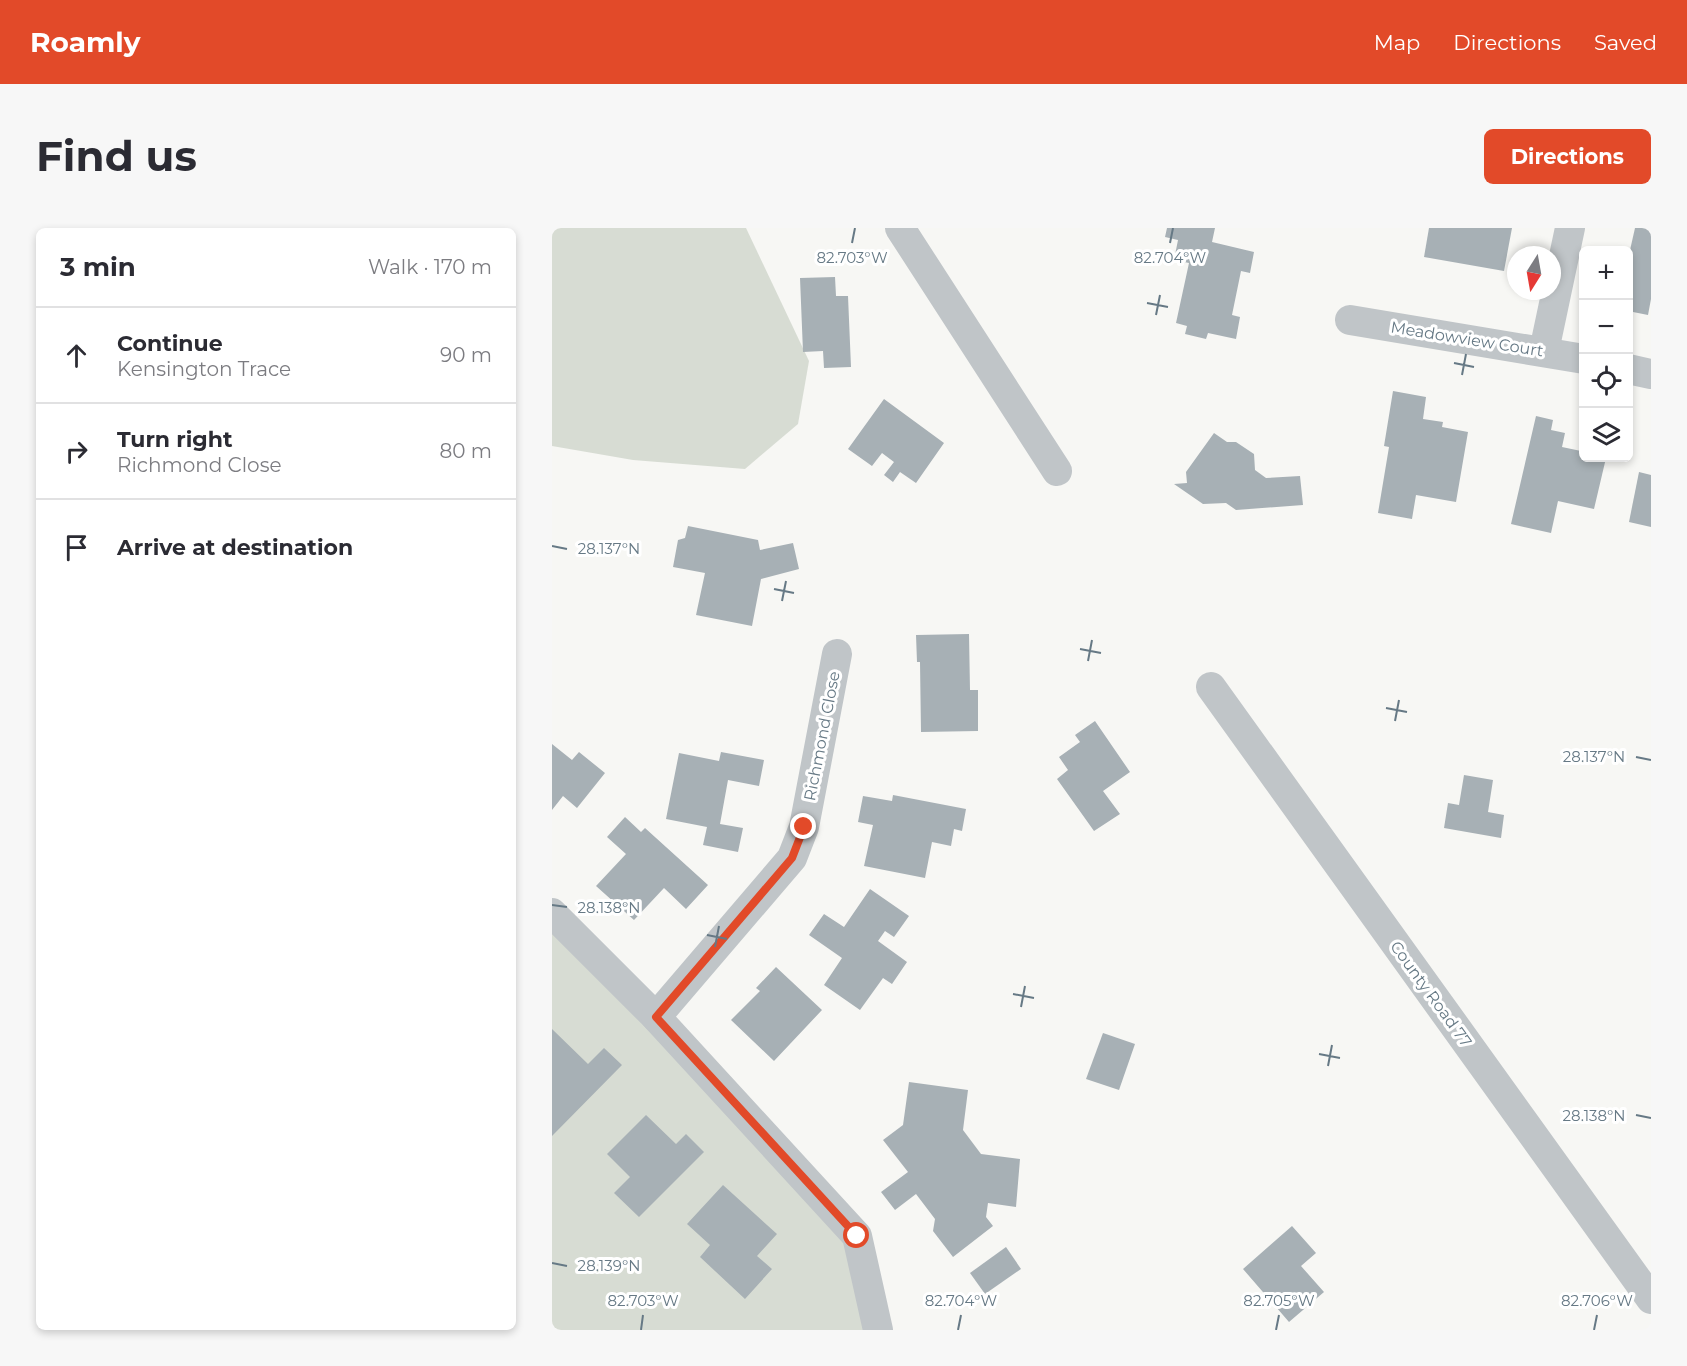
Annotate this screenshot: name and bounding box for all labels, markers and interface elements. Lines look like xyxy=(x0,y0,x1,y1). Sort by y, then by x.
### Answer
text: Roamly xyxy=(30,25,140,59)
text: Map xyxy=(1374,30,1420,55)
text: Directions xyxy=(1453,30,1561,55)
text: Saved xyxy=(1594,30,1657,55)
button: Directions xyxy=(1484,129,1651,184)
text: Find us xyxy=(36,130,197,182)
north arrow xyxy=(1507,246,1561,300)
map controls xyxy=(1579,246,1633,462)
button: + xyxy=(1579,246,1633,300)
text: 82.703°W xyxy=(816,248,888,267)
text: 82.704°W xyxy=(1134,248,1207,267)
text: 3 min xyxy=(60,251,136,283)
text: Walk · 170 m xyxy=(368,255,492,279)
button: − xyxy=(1579,300,1633,354)
street label: Meadowview Court xyxy=(1389,318,1545,361)
text: Continue xyxy=(117,330,223,357)
icon: ahead xyxy=(60,339,93,372)
text: 90 m xyxy=(440,343,492,367)
button: locate xyxy=(1579,354,1633,408)
text: Kensington Trace xyxy=(117,357,291,381)
button: layers xyxy=(1579,408,1633,462)
text: Turn right xyxy=(117,426,232,453)
icon: right xyxy=(60,435,93,468)
text: 80 m xyxy=(440,439,492,463)
text: Richmond Close xyxy=(117,453,282,477)
icon: arrive xyxy=(60,531,93,564)
text: Arrive at destination xyxy=(117,534,353,561)
text: 28.137°N xyxy=(578,539,640,558)
street label: Richmond Close xyxy=(800,670,844,802)
text: 28.137°N xyxy=(1563,747,1625,766)
route end xyxy=(790,813,816,839)
text: 28.138°N xyxy=(577,898,641,917)
street label: County Road 77 xyxy=(1386,937,1476,1051)
text: 28.138°N xyxy=(1562,1106,1626,1125)
route start xyxy=(843,1222,869,1248)
text: 28.139°N xyxy=(578,1256,640,1275)
text: 82.703°W xyxy=(607,1291,679,1310)
text: 82.704°W xyxy=(925,1291,998,1310)
text: 82.705°W xyxy=(1243,1291,1315,1310)
text: 82.706°W xyxy=(1561,1291,1633,1310)

